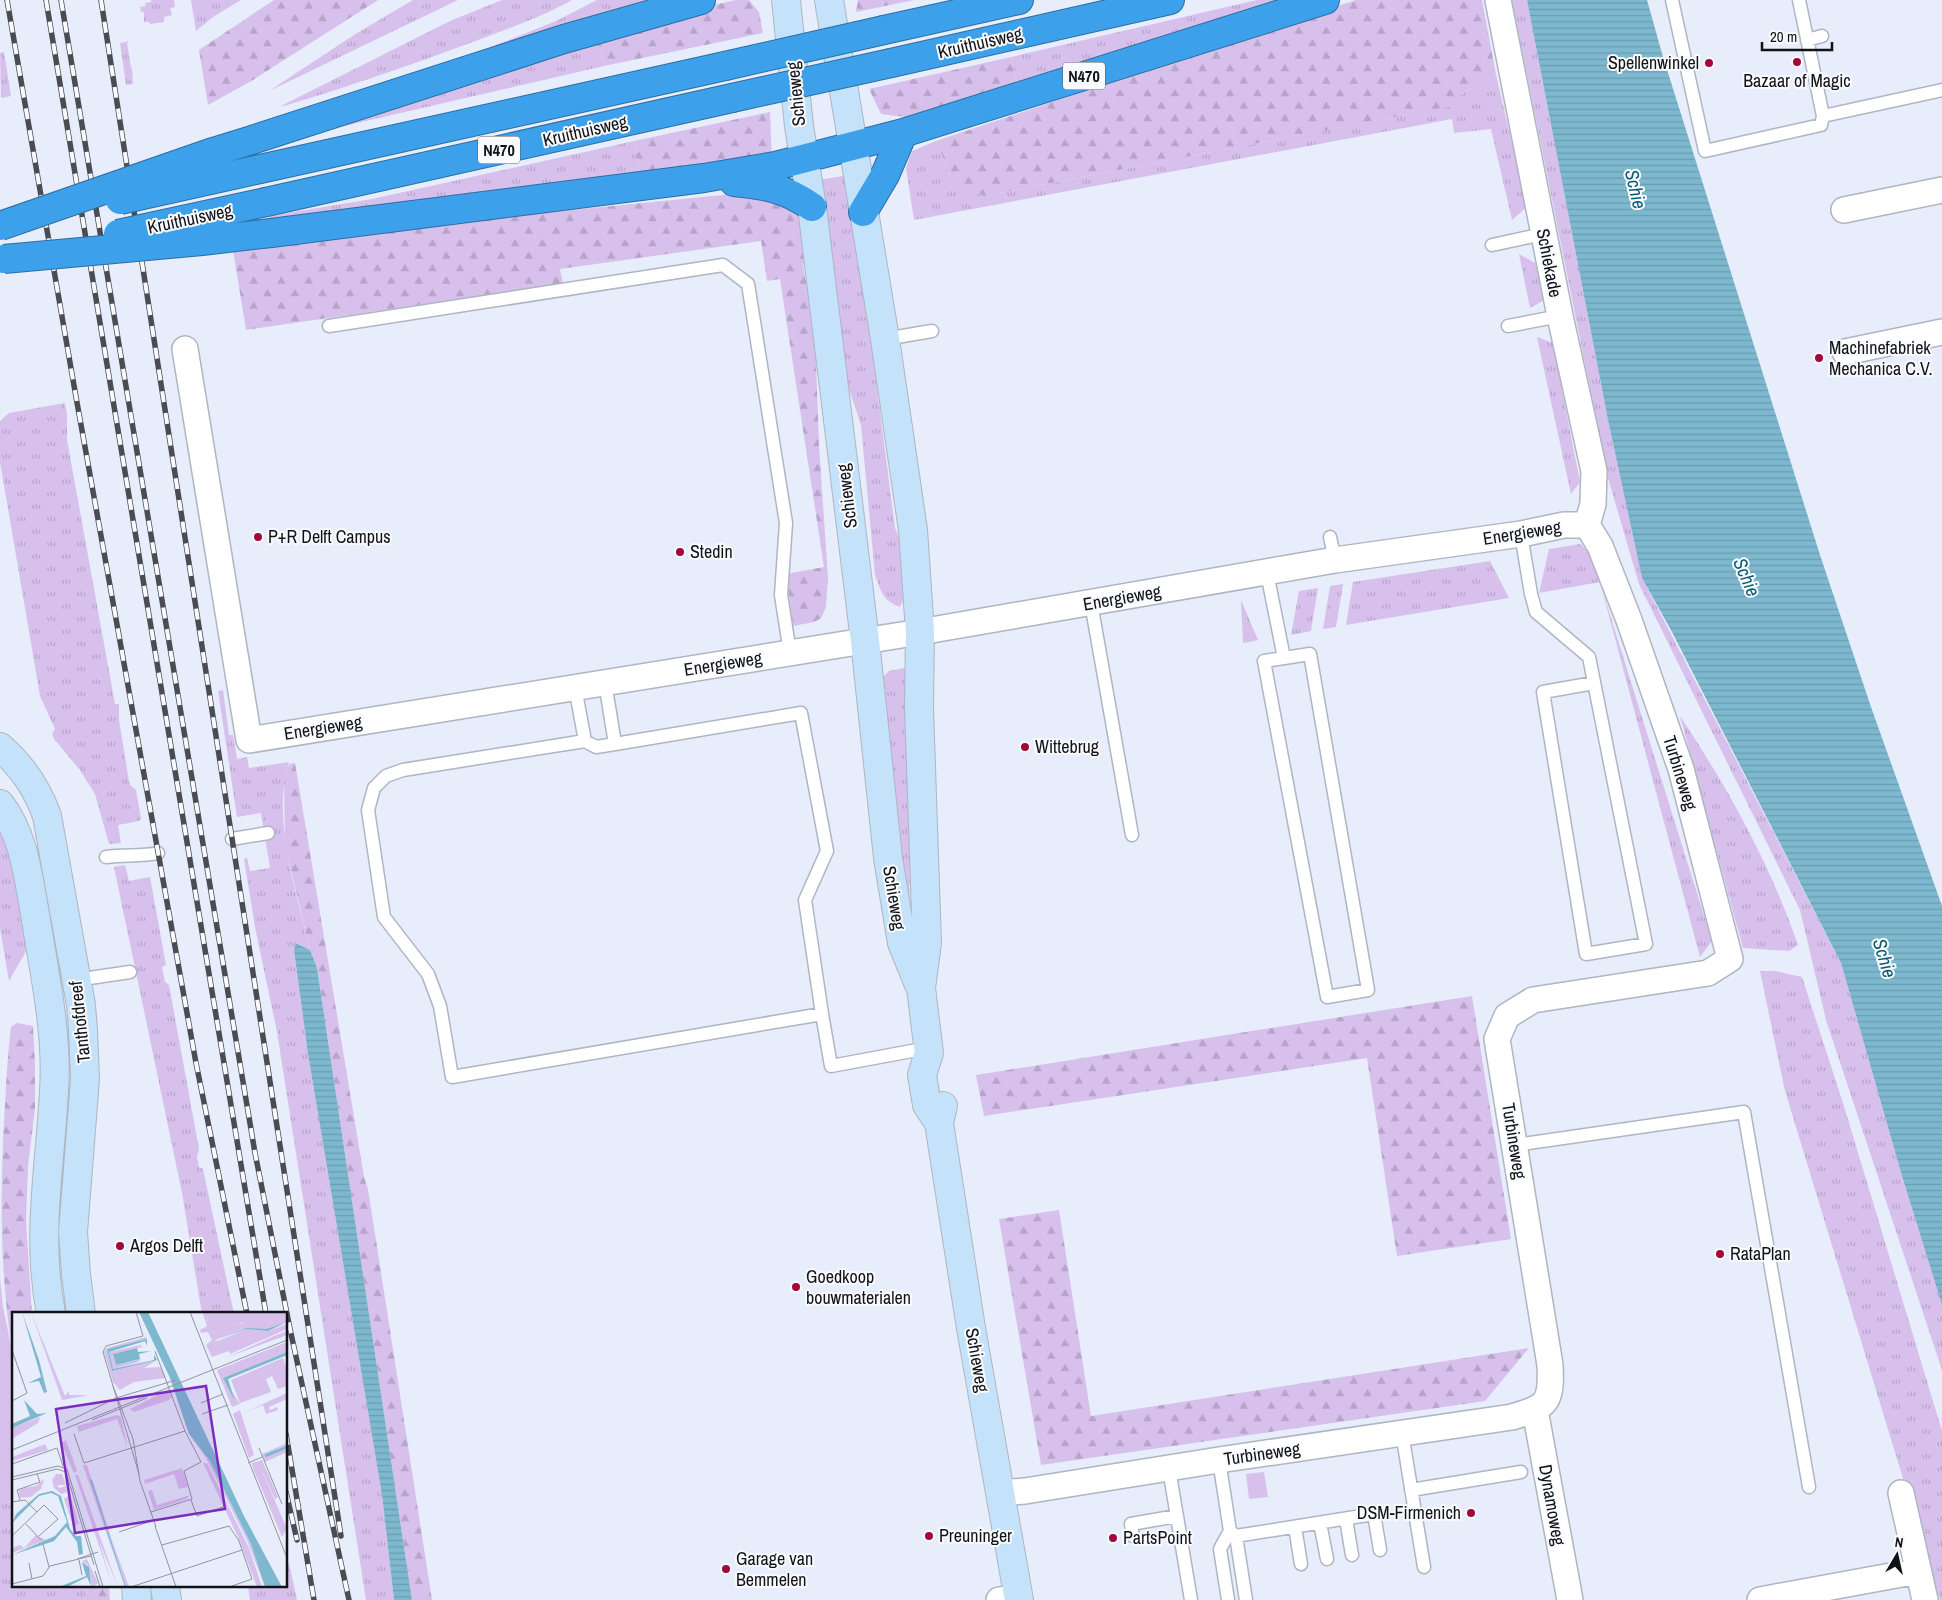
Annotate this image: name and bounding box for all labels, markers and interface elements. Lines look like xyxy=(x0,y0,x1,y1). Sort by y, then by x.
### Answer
street label: Kruithuisweg xyxy=(935,20,1025,64)
scale bar xyxy=(1762,20,1832,52)
text: 20 m xyxy=(1770,26,1797,47)
place label: Spellenwinkel xyxy=(1608,50,1699,75)
marker: Bazaar of Magic xyxy=(1791,56,1803,68)
marker: Spellenwinkel xyxy=(1703,57,1715,69)
street label: Schieweg xyxy=(780,60,811,128)
road number: N470 xyxy=(1063,62,1105,90)
place label: Bazaar of Magic xyxy=(1743,68,1851,93)
street label: Kruithuisweg xyxy=(540,108,630,152)
road number: N470 xyxy=(478,136,520,164)
water label: Schie xyxy=(1619,167,1653,211)
street label: Kruithuisweg xyxy=(145,197,235,240)
street label: Schiekade xyxy=(1531,226,1568,300)
place label: Machinefabriek Mechanica C.V. xyxy=(1829,335,1933,381)
marker: Machinefabriek Mechanica C.V. xyxy=(1813,352,1825,364)
street label: Schieweg xyxy=(830,462,863,530)
street label: Energieweg xyxy=(1481,514,1564,551)
place label: P+R Delft Campus xyxy=(268,524,391,549)
marker: P+R Delft Campus xyxy=(252,531,264,543)
place label: Stedin xyxy=(690,539,733,564)
marker: Stedin xyxy=(674,546,686,558)
water label: Schie xyxy=(1727,554,1767,600)
street label: Energieweg xyxy=(1081,578,1164,617)
street label: Energieweg xyxy=(682,645,765,682)
street label: Energieweg xyxy=(282,709,365,746)
street label: Turbineweg xyxy=(1657,733,1704,814)
place label: Wittebrug xyxy=(1035,734,1100,759)
marker: Wittebrug xyxy=(1019,741,1031,753)
street label: Schieweg xyxy=(877,864,912,933)
water label: Schie xyxy=(1867,935,1903,981)
street label: Tanthofdreef xyxy=(63,979,96,1064)
street label: Turbineweg xyxy=(1496,1101,1533,1182)
place label: Argos Delft xyxy=(129,1233,203,1258)
marker: Argos Delft xyxy=(114,1240,126,1252)
place label: RataPlan xyxy=(1730,1241,1791,1266)
marker: RataPlan xyxy=(1714,1248,1726,1260)
place label: Goedkoop bouwmaterialen xyxy=(806,1264,911,1310)
marker: Goedkoop bouwmaterialen xyxy=(790,1281,802,1293)
inset map xyxy=(12,1312,288,1588)
street label: Schieweg xyxy=(960,1326,996,1395)
street label: Turbineweg xyxy=(1222,1436,1302,1471)
street label: Dynamoweg xyxy=(1533,1462,1572,1548)
place label: DSM-Firmenich xyxy=(1357,1500,1461,1525)
marker: DSM-Firmenich xyxy=(1465,1507,1477,1519)
place label: Preuninger xyxy=(939,1523,1012,1548)
place label: PartsPoint xyxy=(1123,1525,1192,1550)
marker: Preuninger xyxy=(923,1530,935,1542)
north arrow xyxy=(1872,1530,1922,1580)
marker: PartsPoint xyxy=(1107,1532,1119,1544)
text: N xyxy=(1894,1533,1905,1552)
place label: Garage van Bemmelen xyxy=(736,1546,813,1592)
marker: Garage van Bemmelen xyxy=(720,1563,732,1575)

